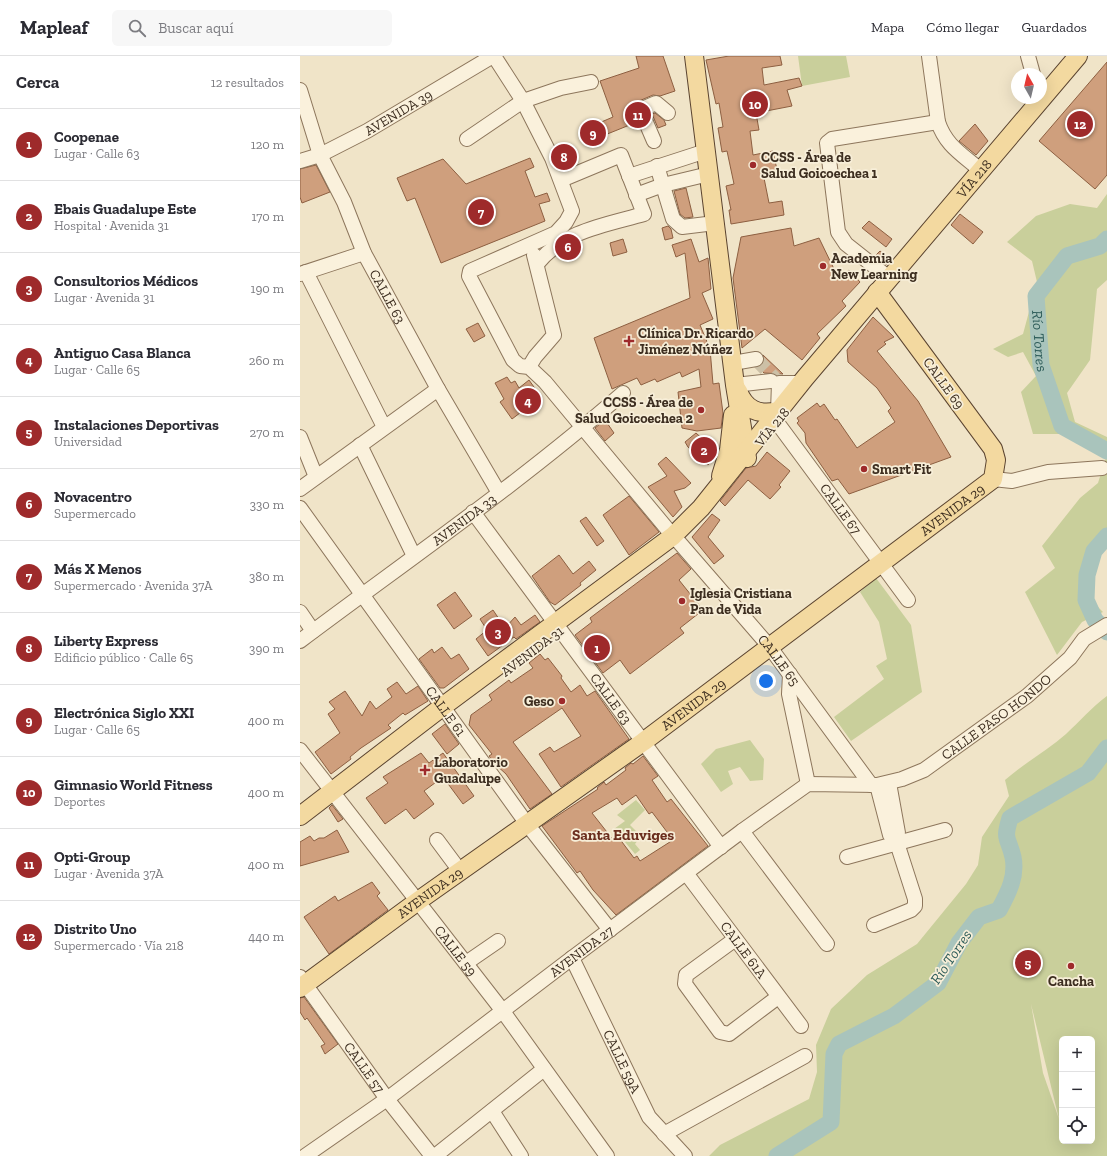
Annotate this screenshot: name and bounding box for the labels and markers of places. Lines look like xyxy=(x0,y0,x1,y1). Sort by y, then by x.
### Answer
pin: 10 xyxy=(742,89,768,119)
pin: 11 xyxy=(625,100,651,130)
pin: 12 xyxy=(1067,109,1093,139)
pin: 9 xyxy=(580,118,606,148)
pin: 8 xyxy=(551,142,577,172)
place label: CCSS - Área de Salud Goicoechea 1 xyxy=(761,149,878,182)
marker: CCSS - Área de Salud Goicoechea 1 xyxy=(748,160,758,170)
pin: 7 xyxy=(468,197,494,227)
pin: 6 xyxy=(555,232,581,262)
place label: Academia New Learning xyxy=(831,250,917,283)
marker: Academia New Learning xyxy=(818,261,828,271)
place label: Clínica Dr. Ricardo Jiménez Núñez xyxy=(638,325,754,358)
marker: Clínica Dr. Ricardo Jiménez Núñez xyxy=(623,335,635,347)
pin: 4 xyxy=(515,386,541,416)
place label: CCSS - Área de Salud Goicoechea 2 xyxy=(575,394,693,427)
marker: CCSS - Área de Salud Goicoechea 2 xyxy=(696,405,706,415)
pin: 2 xyxy=(691,435,717,465)
place label: Smart Fit xyxy=(872,461,932,478)
marker: Smart Fit xyxy=(859,464,869,474)
place label: Iglesia Cristiana Pan de Vida xyxy=(690,585,792,618)
marker: Iglesia Cristiana Pan de Vida xyxy=(677,596,687,606)
pin: 3 xyxy=(485,617,511,647)
pin: 1 xyxy=(584,633,610,663)
place label: Geso xyxy=(524,693,555,710)
marker: Geso xyxy=(557,696,567,706)
place label: Laboratorio Guadalupe xyxy=(434,754,508,787)
marker: Laboratorio Guadalupe xyxy=(419,764,431,776)
pin: 5 xyxy=(1015,948,1041,978)
marker: Cancha xyxy=(1066,961,1076,971)
place label: Cancha xyxy=(1048,973,1094,990)

